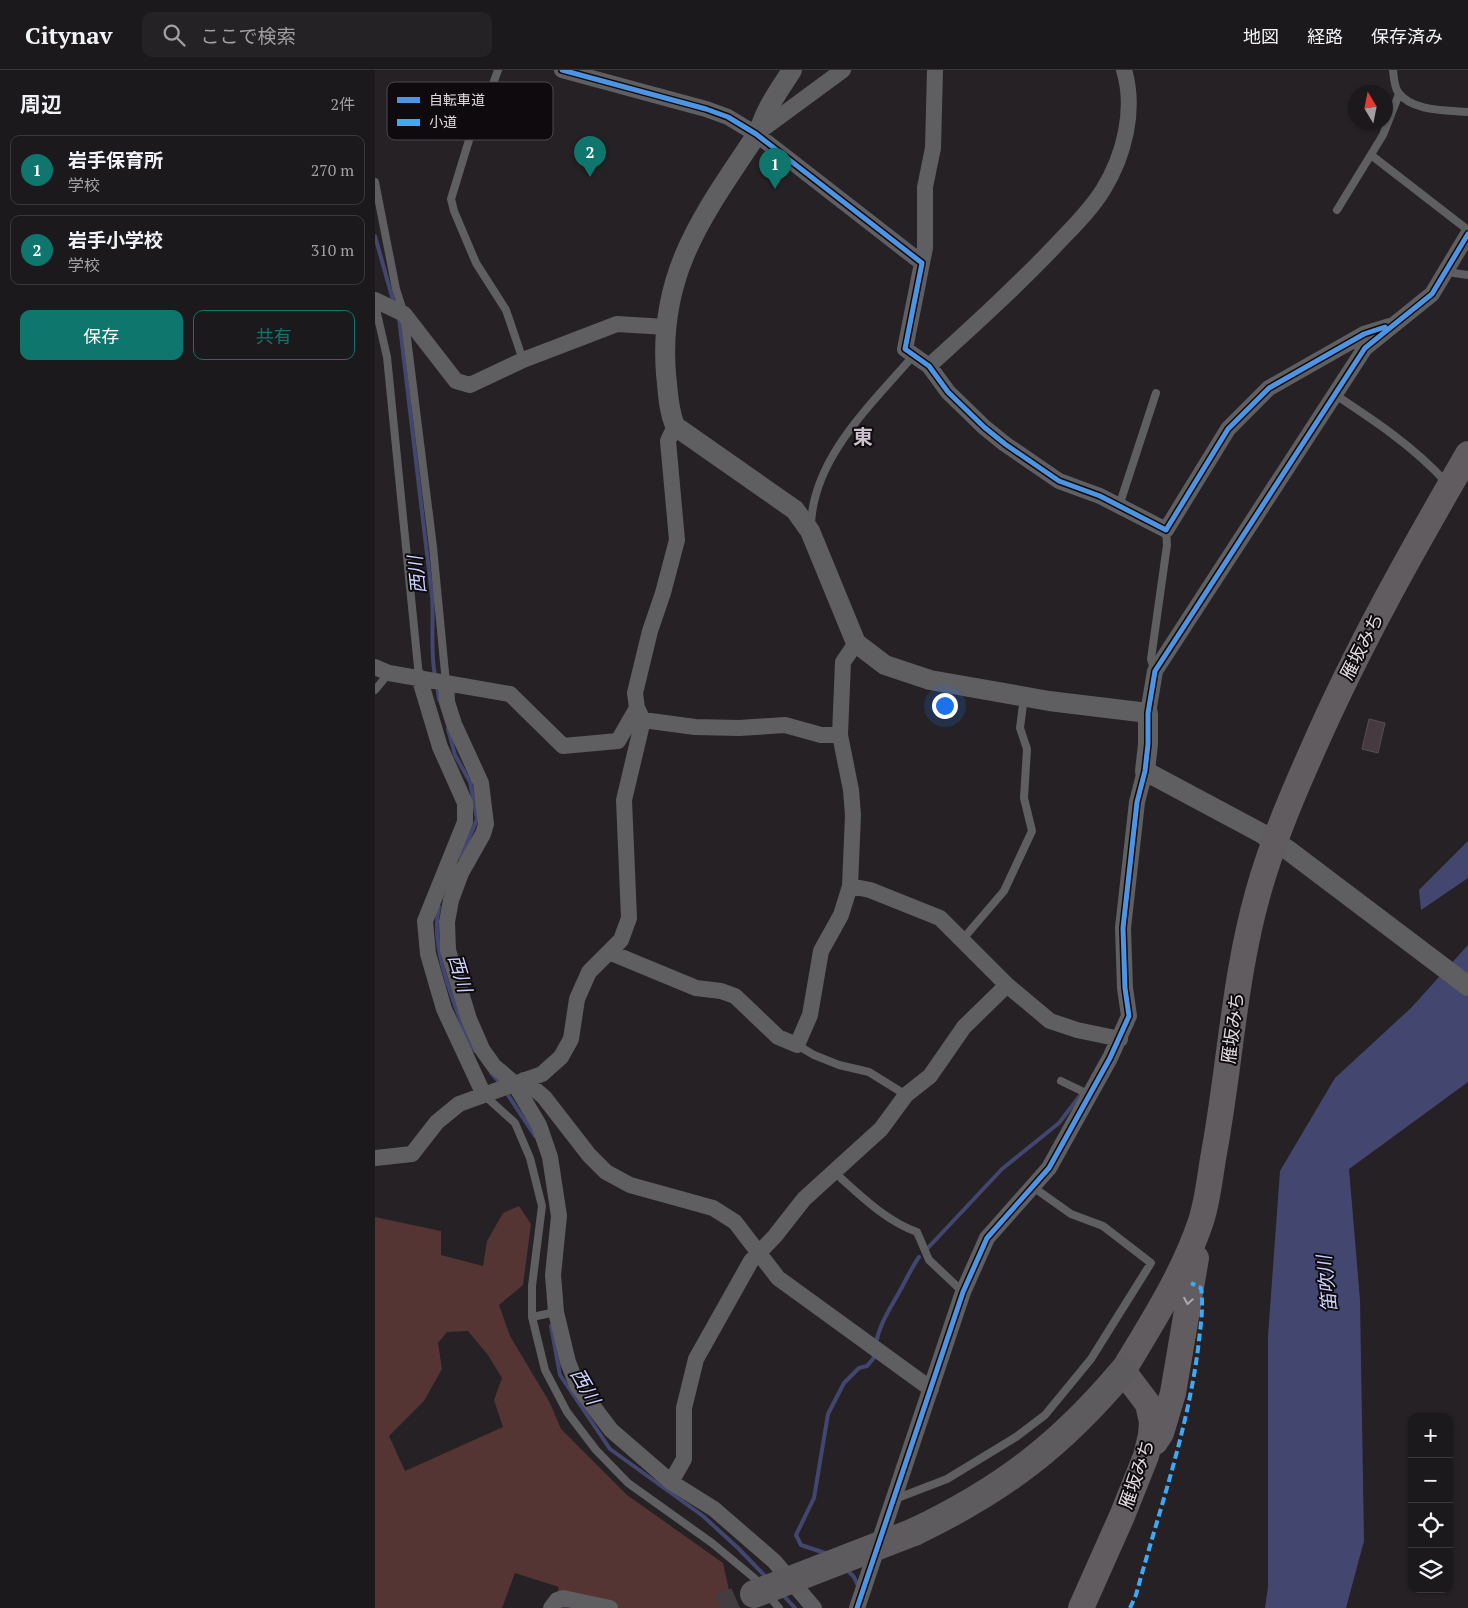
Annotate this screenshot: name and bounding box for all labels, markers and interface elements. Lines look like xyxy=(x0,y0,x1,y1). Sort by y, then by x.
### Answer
search box xyxy=(142,12,492,57)
text: Citynav xyxy=(25,19,112,51)
icon: search xyxy=(160,21,188,49)
text: ここで検索 xyxy=(200,23,296,48)
text: 地図 xyxy=(1243,24,1279,48)
text: 経路 xyxy=(1307,24,1343,48)
text: 保存済み xyxy=(1371,24,1443,48)
legend xyxy=(387,82,553,140)
north arrow xyxy=(1348,85,1393,130)
text: 周辺 xyxy=(20,90,62,118)
text: 自転車道 xyxy=(429,90,485,109)
text: 2件 xyxy=(330,93,355,115)
text: 小道 xyxy=(429,112,457,131)
pin: 2 xyxy=(574,136,606,177)
text: 岩手保育所 xyxy=(68,147,163,172)
pin: 1 xyxy=(759,148,791,189)
text: 1 xyxy=(32,159,42,181)
text: 270 m xyxy=(311,159,354,181)
text: 学校 xyxy=(68,174,100,196)
text: 岩手小学校 xyxy=(68,227,163,252)
text: 2 xyxy=(32,239,42,261)
text: 310 m xyxy=(311,239,354,261)
text: 学校 xyxy=(68,254,100,276)
button: 保存 xyxy=(20,310,183,360)
button: 共有 xyxy=(193,310,355,360)
district label: 東 xyxy=(853,423,873,450)
water label: 西川 xyxy=(401,553,430,595)
street label: 雁坂みち xyxy=(1334,608,1388,684)
your location xyxy=(932,693,958,719)
water label: 西川 xyxy=(443,951,479,997)
street label: 雁坂みち xyxy=(1216,991,1248,1065)
water label: 笛吹川 xyxy=(1310,1252,1341,1314)
one-way arrow xyxy=(1184,1296,1194,1305)
water label: 西川 xyxy=(566,1363,607,1410)
map controls xyxy=(1408,1413,1453,1593)
button: + xyxy=(1408,1413,1453,1458)
street label: 雁坂みち xyxy=(1113,1436,1159,1512)
button: − xyxy=(1408,1458,1453,1503)
button: locate xyxy=(1408,1503,1453,1548)
button: layers xyxy=(1408,1548,1453,1593)

